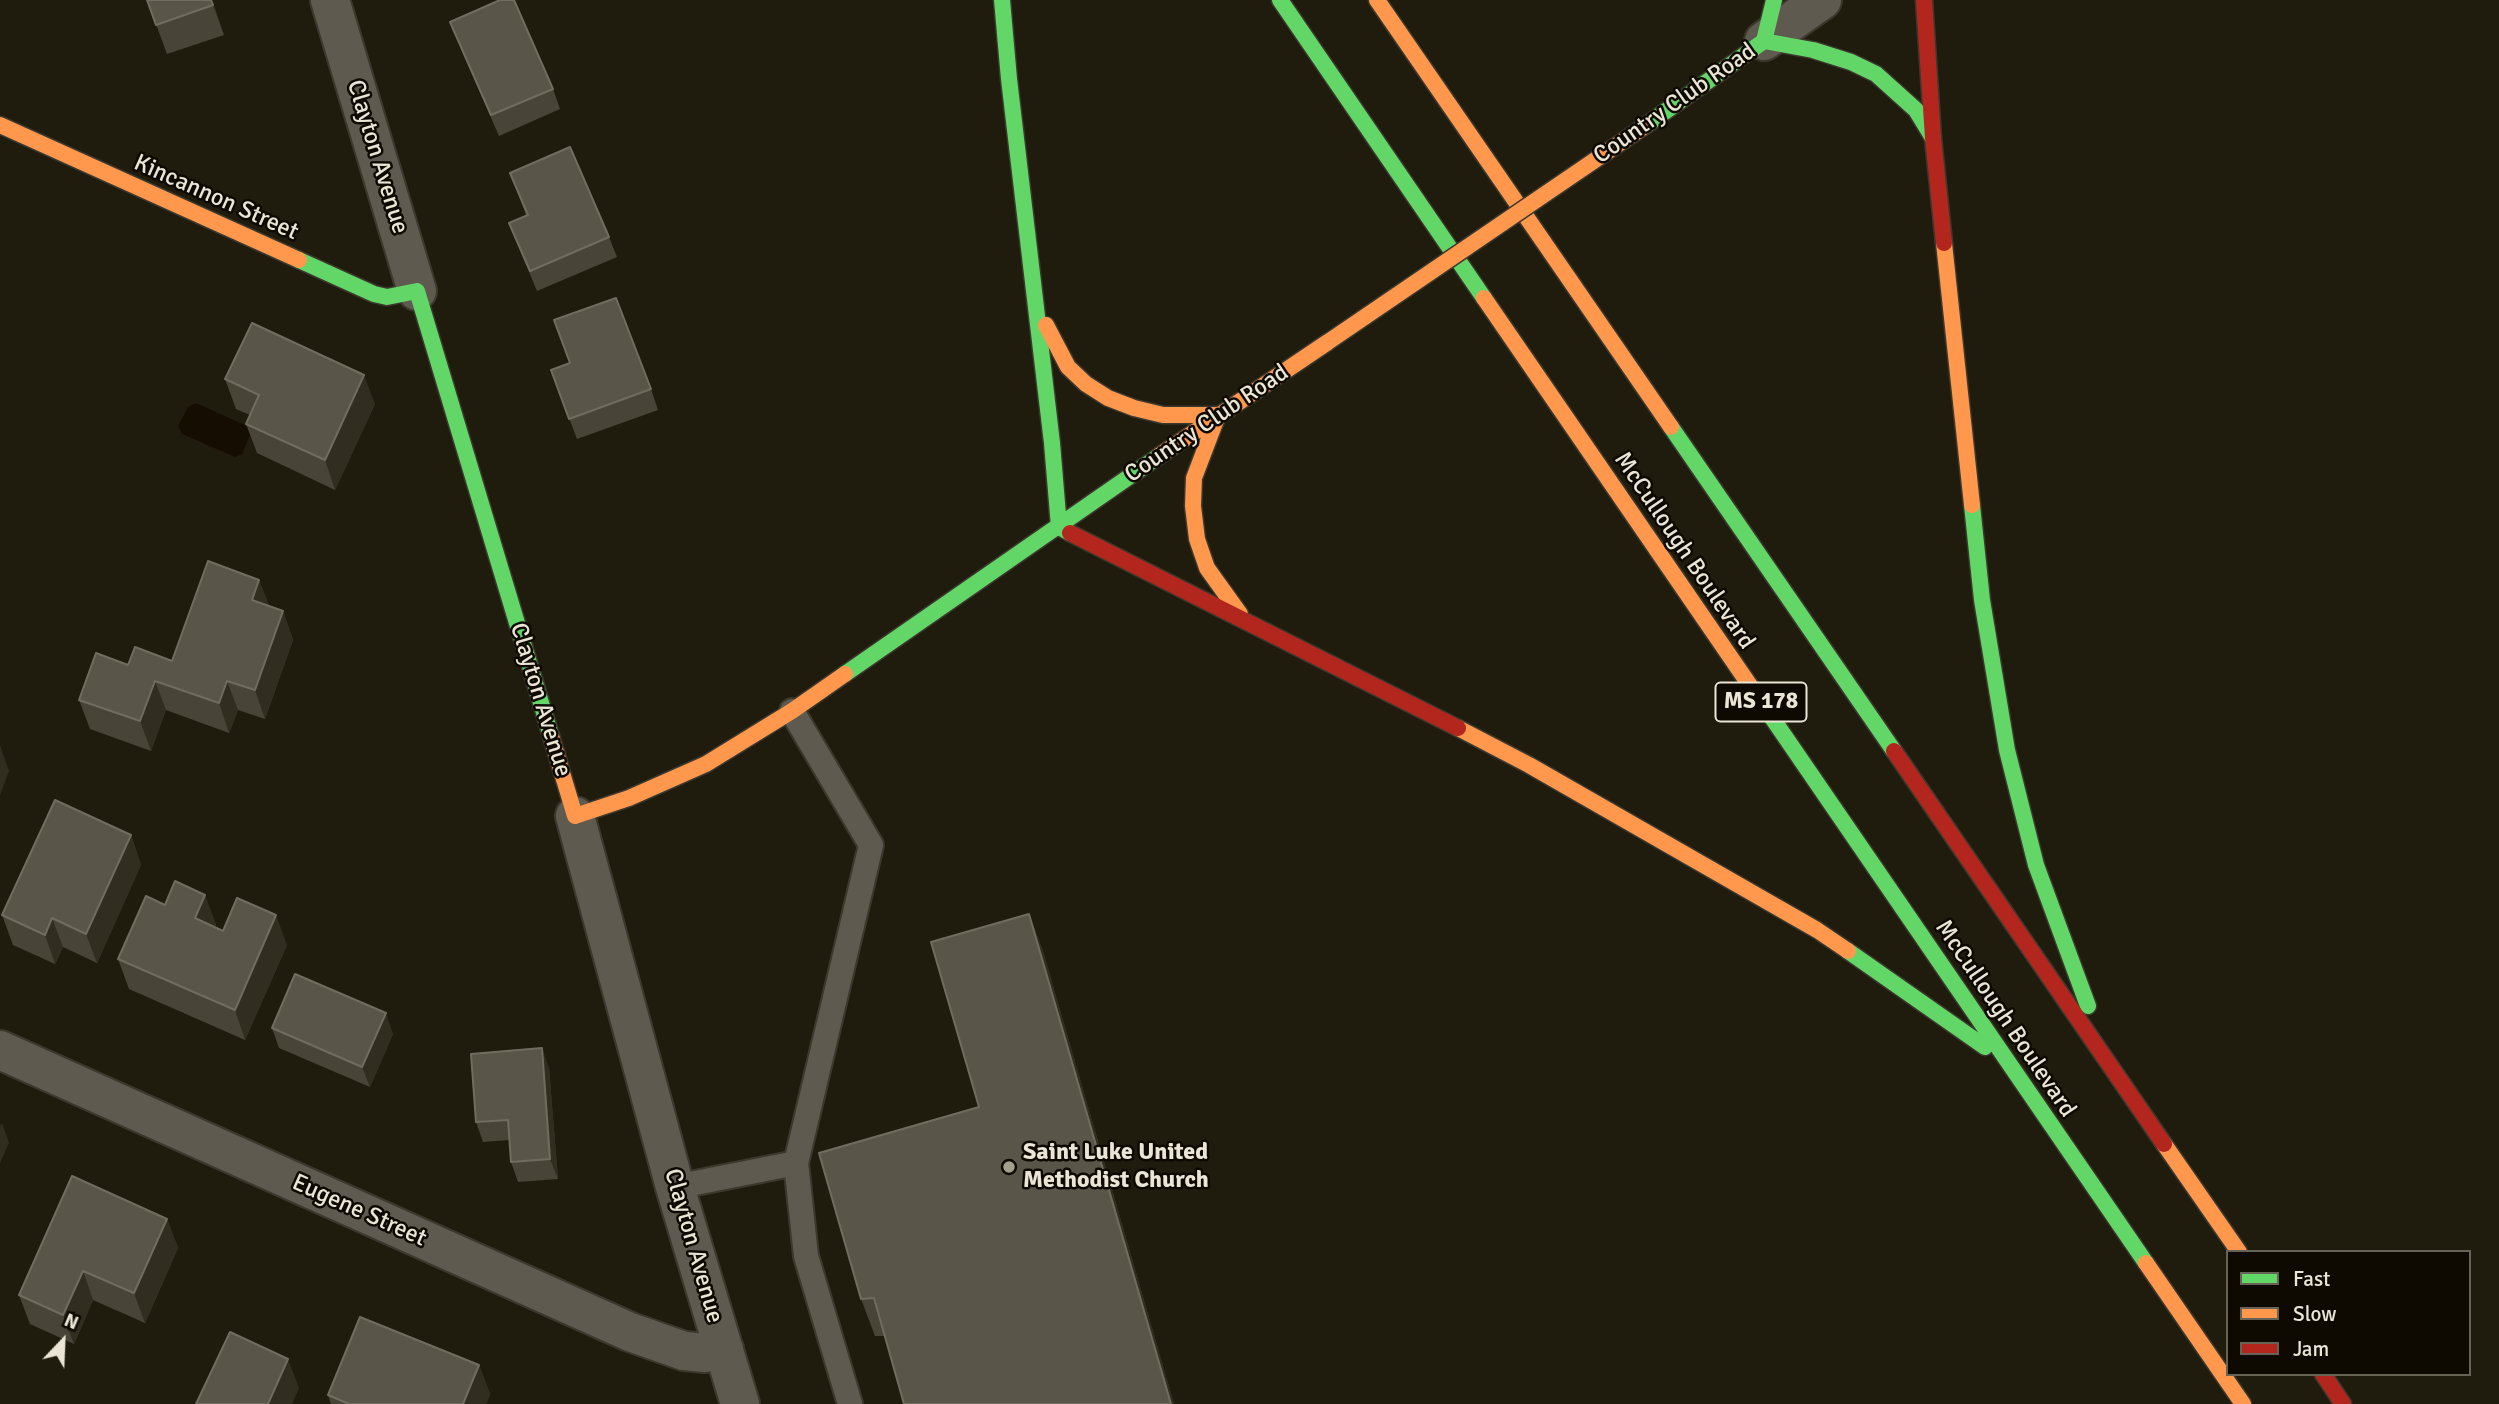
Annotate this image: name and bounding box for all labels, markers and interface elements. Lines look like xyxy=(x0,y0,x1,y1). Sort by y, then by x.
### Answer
street label: Country Club Road xyxy=(1588,37,1762,171)
street label: Clayton Avenue xyxy=(340,77,414,237)
street label: Kincannon Street xyxy=(129,149,303,247)
street label: Country Club Road xyxy=(1120,359,1294,489)
street label: McCullough Boulevard xyxy=(1607,447,1761,655)
street label: Clayton Avenue xyxy=(503,620,577,780)
road number: MS 178 xyxy=(1716,682,1806,722)
street label: McCullough Boulevard xyxy=(1928,915,2082,1123)
place label: Saint Luke United Methodist Church xyxy=(1023,1139,1209,1195)
marker: Saint Luke United Methodist Church xyxy=(1001,1159,1017,1175)
street label: Clayton Avenue xyxy=(657,1166,729,1326)
street label: Eugene Street xyxy=(287,1169,431,1253)
legend xyxy=(2226,1250,2471,1376)
text: Fast xyxy=(2293,1266,2330,1292)
text: Slow xyxy=(2293,1301,2337,1327)
north arrow xyxy=(28,1306,98,1376)
text: N xyxy=(60,1308,82,1335)
text: Jam xyxy=(2293,1336,2329,1362)

